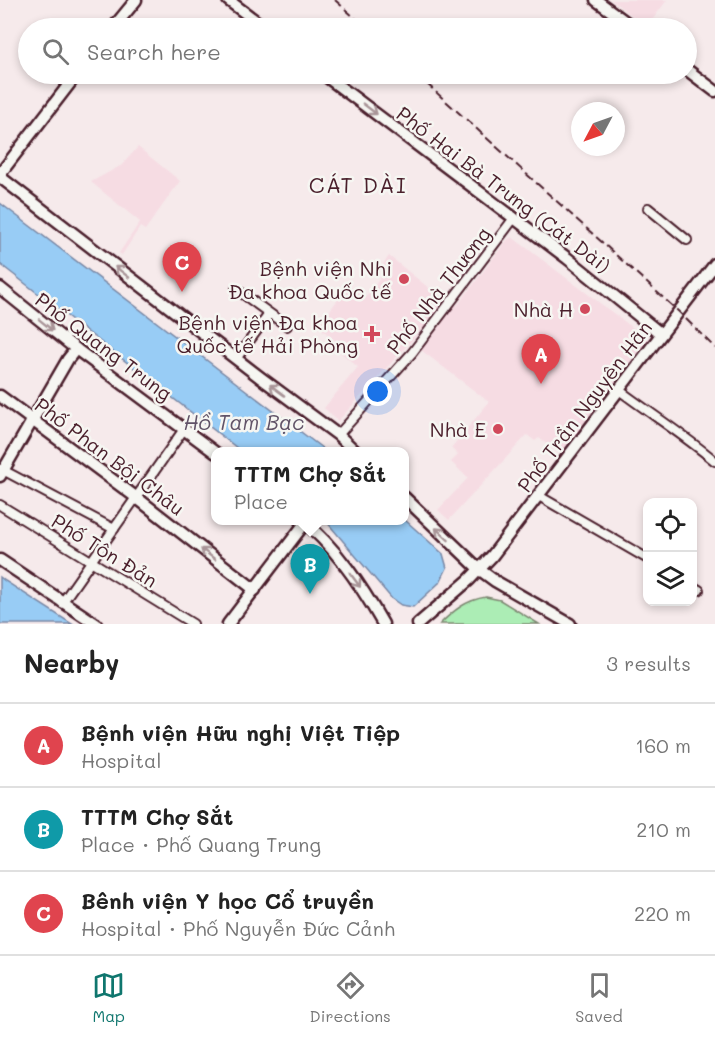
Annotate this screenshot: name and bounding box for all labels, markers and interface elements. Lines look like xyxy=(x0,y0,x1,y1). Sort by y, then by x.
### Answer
search box xyxy=(18,18,697,84)
icon: search xyxy=(39,35,72,68)
text: Search here xyxy=(87,37,221,66)
street label: Phố Hai Bà Trưng (Cát Dài) xyxy=(392,100,616,278)
one-way arrow xyxy=(362,102,378,115)
north arrow xyxy=(571,102,625,156)
district label: CÁT DÀI xyxy=(309,170,407,199)
street label: Phố Nhà Thương xyxy=(380,221,496,359)
pin: C xyxy=(162,242,201,292)
place label: Bệnh viện Nhi Đa khoa Quốc tế xyxy=(228,255,392,304)
one-way arrow xyxy=(114,265,130,278)
marker: Bệnh viện Nhi Đa khoa Quốc tế xyxy=(397,272,411,286)
street label: Phố Quang Trung xyxy=(30,286,178,406)
place label: Nhà H xyxy=(514,296,573,322)
marker: Nhà H xyxy=(578,302,592,316)
place label: Bệnh viện Đa khoa Quốc tế Hải Phòng xyxy=(177,309,358,358)
street label: Phố Trần Nguyên Hãn xyxy=(511,315,657,497)
one-way arrow xyxy=(37,318,53,331)
marker: Bệnh viện Đa khoa Quốc tế Hải Phòng xyxy=(363,325,381,343)
pin: A xyxy=(522,334,560,384)
your location xyxy=(363,377,392,406)
one-way arrow xyxy=(269,384,285,397)
street label: Phố Phan Bội Châu xyxy=(30,391,190,521)
water label: Hồ Tam Bạc xyxy=(184,408,304,435)
place label: Nhà E xyxy=(430,416,486,442)
marker: Nhà E xyxy=(491,422,505,436)
popup xyxy=(211,447,409,525)
text: TTTM Chợ Sắt xyxy=(234,459,386,488)
text: Place xyxy=(234,488,288,514)
map controls xyxy=(643,498,697,606)
button: locate xyxy=(643,498,697,552)
street label: Phố Tôn Đản xyxy=(47,507,163,593)
one-way arrow xyxy=(435,527,450,541)
pin: B xyxy=(290,544,330,594)
one-way arrow xyxy=(201,548,217,561)
button: layers xyxy=(643,552,697,606)
one-way arrow xyxy=(348,571,361,587)
text: Nearby xyxy=(24,646,119,680)
text: 3 results xyxy=(606,650,691,676)
text: Bệnh viện Hữu nghị Việt Tiệp xyxy=(81,718,400,747)
text: A xyxy=(37,732,50,758)
text: 160 m xyxy=(635,732,691,758)
text: Hospital xyxy=(81,747,162,773)
text: TTTM Chợ Sắt xyxy=(81,802,233,831)
text: B xyxy=(37,816,50,842)
text: 210 m xyxy=(636,816,691,842)
text: Place · Phố Quang Trung xyxy=(81,831,321,857)
text: Bênh viện Y học Cổ truyền xyxy=(81,886,374,915)
text: C xyxy=(36,900,51,926)
text: 220 m xyxy=(634,900,691,926)
text: Hospital · Phố Nguyễn Đức Cảnh xyxy=(81,915,395,941)
tab: Map xyxy=(92,969,125,1026)
tab: Directions xyxy=(310,969,391,1026)
tab: Saved xyxy=(575,969,623,1026)

